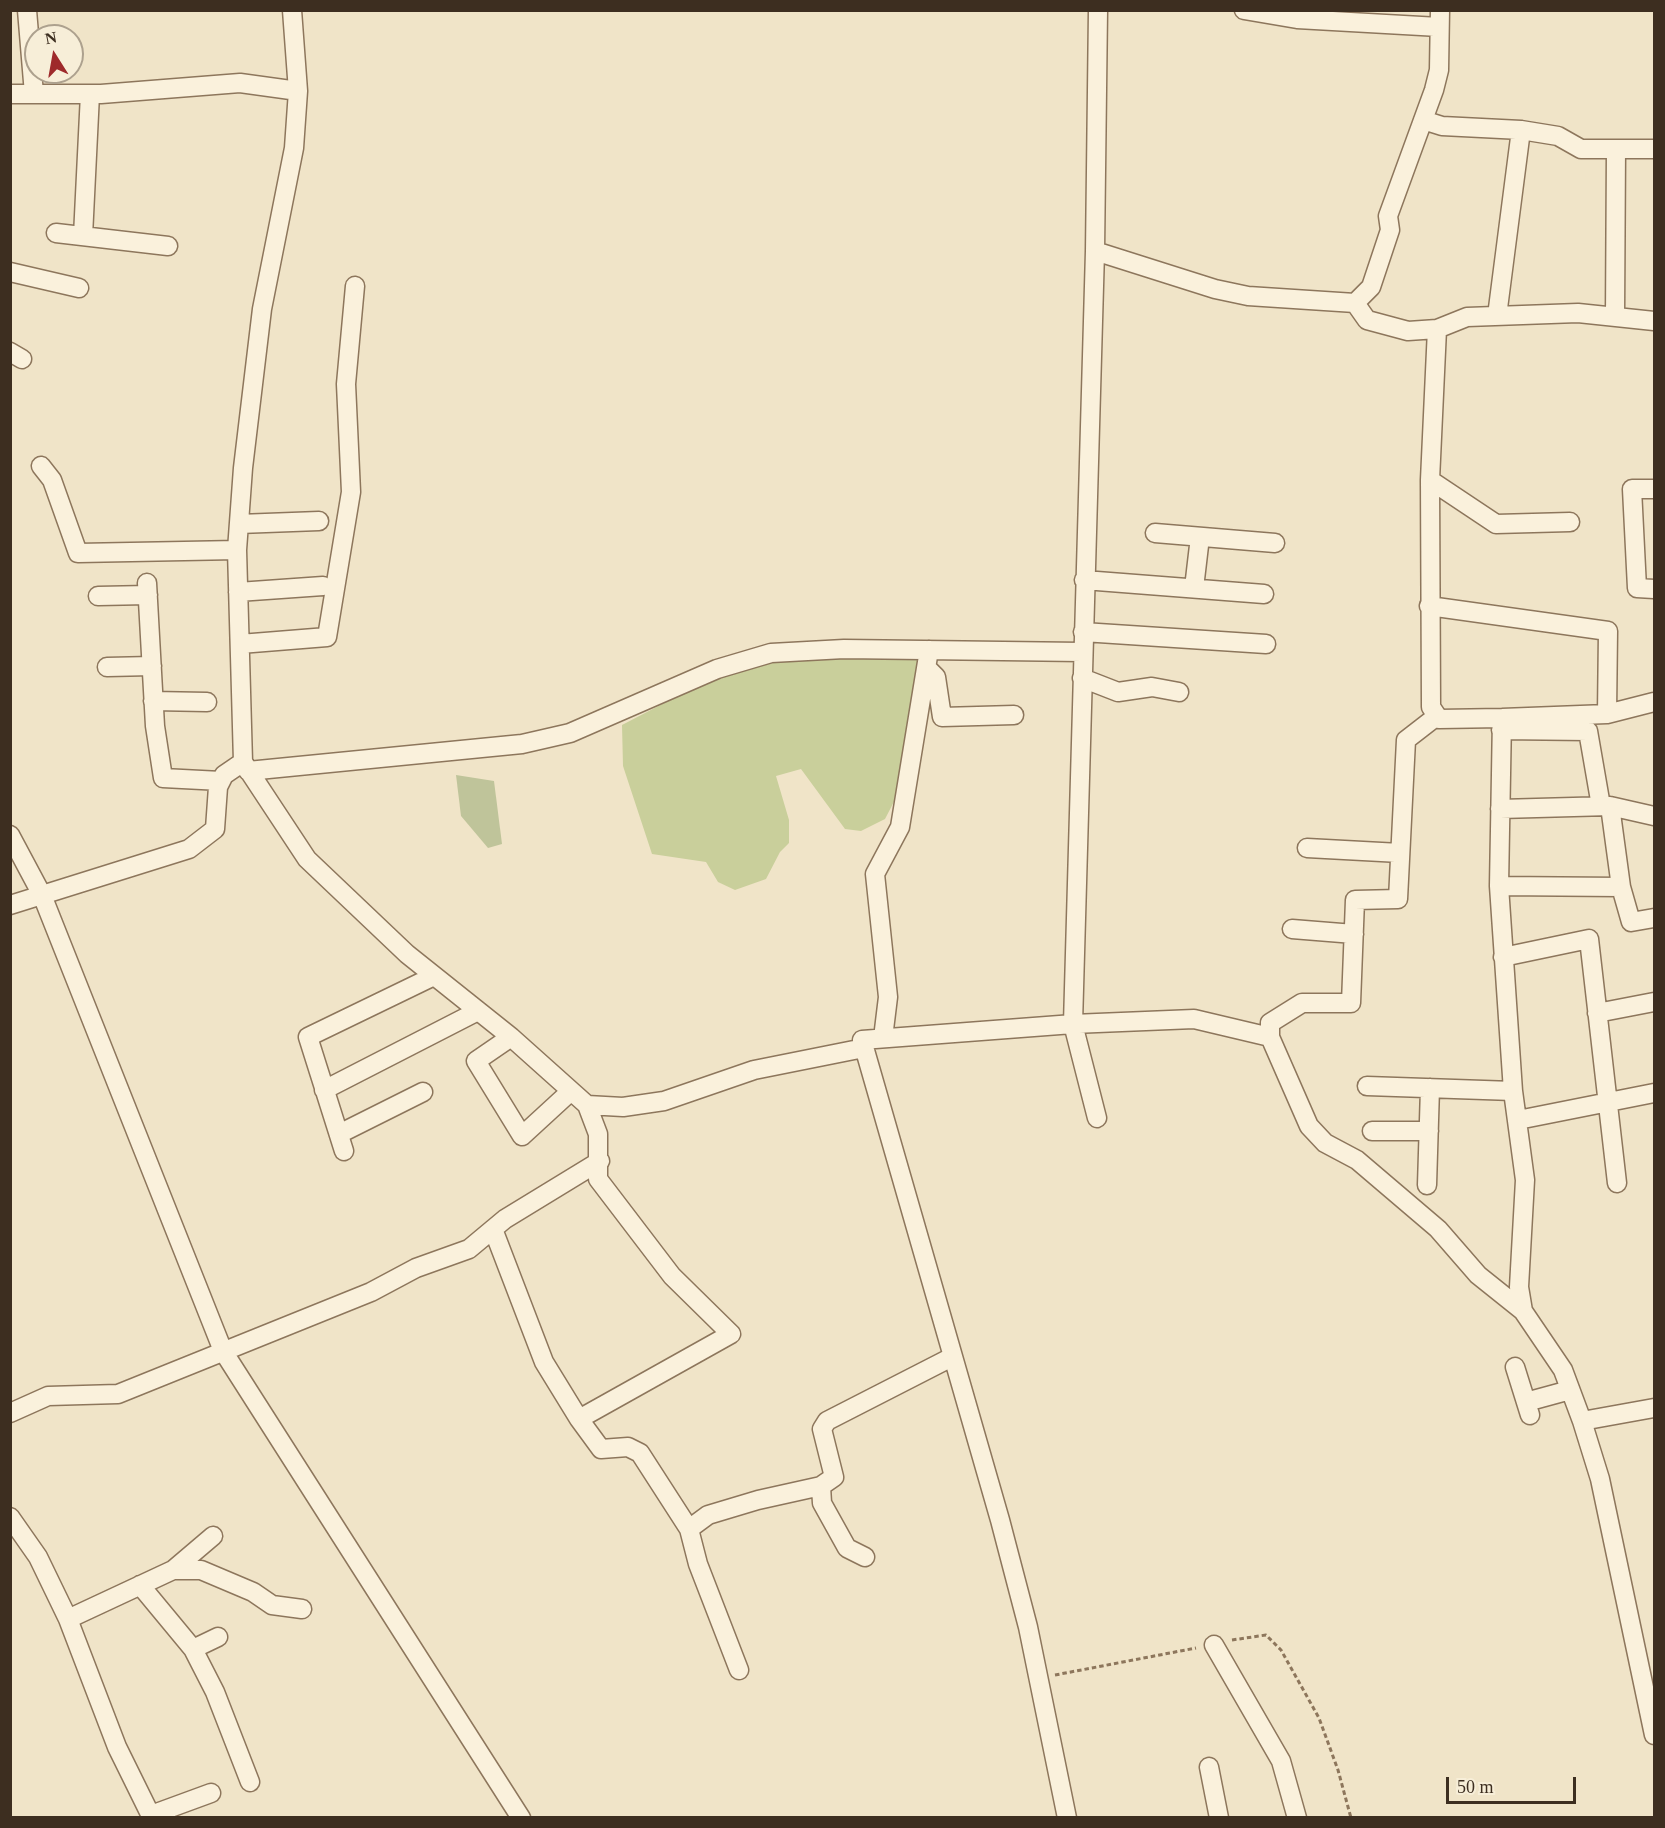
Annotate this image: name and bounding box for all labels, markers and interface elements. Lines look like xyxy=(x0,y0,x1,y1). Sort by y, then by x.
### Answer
north arrow xyxy=(24,24,84,84)
text: N xyxy=(44,28,58,47)
scale bar xyxy=(1449,1765,1580,1803)
text: 50 m xyxy=(1457,1777,1494,1797)

